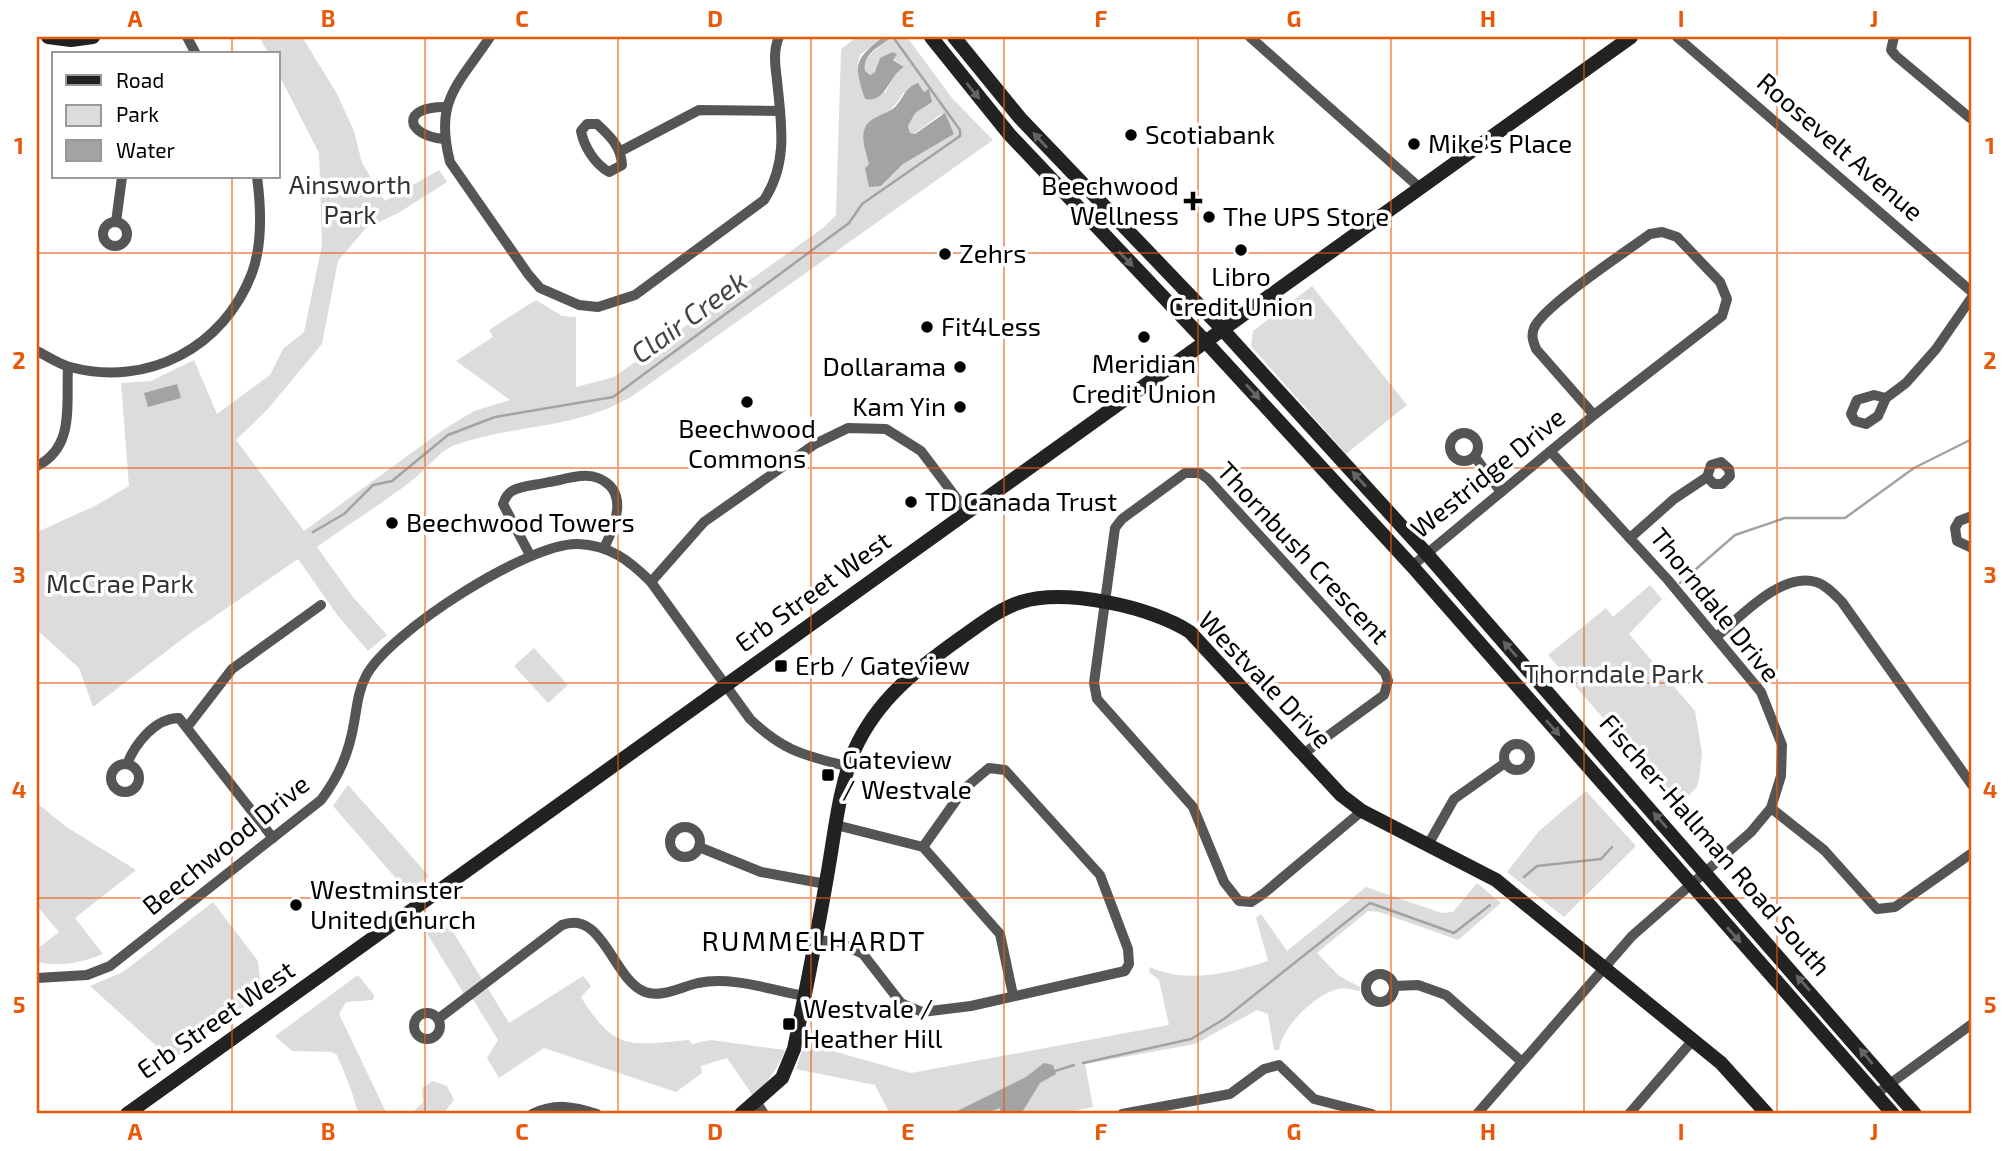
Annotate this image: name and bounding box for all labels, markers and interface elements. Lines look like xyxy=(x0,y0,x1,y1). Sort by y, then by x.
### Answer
text: A xyxy=(127,4,143,32)
text: B xyxy=(321,4,335,32)
text: C xyxy=(515,4,529,32)
text: D xyxy=(707,4,723,32)
text: E xyxy=(901,4,915,32)
text: F xyxy=(1095,4,1108,32)
text: G xyxy=(1287,4,1301,32)
text: H xyxy=(1480,4,1496,32)
text: I xyxy=(1678,4,1684,32)
text: J xyxy=(1870,4,1878,32)
legend xyxy=(52,52,280,178)
street label: Roosevelt Avenue xyxy=(1752,65,1930,226)
text: Road xyxy=(116,67,164,92)
one-way arrow xyxy=(965,82,980,99)
text: Park xyxy=(116,101,159,126)
place label: Scotiabank xyxy=(1145,118,1275,149)
marker: Scotiabank xyxy=(1123,127,1139,143)
place label: Mike's Place xyxy=(1428,127,1572,158)
text: 1 xyxy=(14,131,24,159)
one-way arrow xyxy=(1031,131,1048,148)
text: 1 xyxy=(1985,131,1995,159)
marker: Mike's Place xyxy=(1406,136,1422,152)
text: Water xyxy=(116,137,175,162)
park label: Ainsworth Park xyxy=(289,168,411,229)
place label: Beechwood Wellness xyxy=(1041,169,1179,230)
marker: Beechwood Wellness xyxy=(1185,193,1201,209)
place label: The UPS Store xyxy=(1223,200,1389,231)
marker: The UPS Store xyxy=(1201,209,1217,225)
place label: Zehrs xyxy=(959,237,1026,268)
marker: Libro Credit Union xyxy=(1233,242,1249,258)
marker: Zehrs xyxy=(937,246,953,262)
one-way arrow xyxy=(1118,250,1135,267)
place label: Libro Credit Union xyxy=(1169,260,1313,321)
water label: Clair Creek xyxy=(624,263,753,370)
place label: Fit4Less xyxy=(941,310,1041,341)
marker: Fit4Less xyxy=(919,319,935,335)
marker: Meridian Credit Union xyxy=(1136,329,1152,345)
text: 2 xyxy=(12,346,26,374)
text: 2 xyxy=(1983,346,1997,374)
place label: Meridian Credit Union xyxy=(1072,347,1216,408)
place label: Dollarama xyxy=(822,350,946,381)
marker: Dollarama xyxy=(952,359,968,375)
one-way arrow xyxy=(1244,383,1260,400)
place label: Kam Yin xyxy=(852,390,946,421)
marker: Beechwood Commons xyxy=(739,394,755,410)
marker: Kam Yin xyxy=(952,399,968,415)
street label: Westridge Drive xyxy=(1404,400,1570,543)
place label: Beechwood Commons xyxy=(678,412,816,473)
street label: Thornbush Crescent xyxy=(1212,454,1397,650)
one-way arrow xyxy=(1351,470,1367,488)
place label: TD Canada Trust xyxy=(925,485,1117,516)
marker: TD Canada Trust xyxy=(903,494,919,510)
place label: Beechwood Towers xyxy=(406,506,635,537)
marker: Beechwood Towers xyxy=(384,515,400,531)
street label: Thorndale Drive xyxy=(1645,521,1788,687)
street label: Erb Street West xyxy=(728,524,896,658)
text: 3 xyxy=(12,560,26,588)
text: 3 xyxy=(1983,560,1997,588)
park label: McCrae Park xyxy=(46,567,194,598)
street label: Westvale Drive xyxy=(1193,604,1339,754)
one-way arrow xyxy=(1502,640,1518,658)
place label: Erb / Gateview xyxy=(795,649,970,680)
park label: Thorndale Park xyxy=(1524,657,1704,688)
marker: Erb / Gateview xyxy=(773,658,789,674)
street label: Fischer-Hallman Road South xyxy=(1594,707,1838,981)
one-way arrow xyxy=(1545,719,1561,737)
place label: Gateview / Westvale xyxy=(842,743,972,804)
street label: Beechwood Drive xyxy=(136,767,315,920)
marker: Gateview / Westvale xyxy=(820,767,836,783)
text: 4 xyxy=(12,775,26,803)
text: 4 xyxy=(1983,775,1997,803)
one-way arrow xyxy=(1652,811,1668,829)
place label: Westminster United Church xyxy=(310,873,476,934)
marker: Westminster United Church xyxy=(288,897,304,913)
district label: RUMMELHARDT xyxy=(701,923,927,957)
one-way arrow xyxy=(1726,927,1741,944)
street label: Erb Street West xyxy=(131,953,300,1084)
one-way arrow xyxy=(1796,975,1812,992)
text: 5 xyxy=(13,990,25,1018)
text: 5 xyxy=(1984,990,1996,1018)
place label: Westvale / Heather Hill xyxy=(803,992,943,1053)
marker: Westvale / Heather Hill xyxy=(781,1016,797,1032)
one-way arrow xyxy=(1859,1047,1874,1064)
text: A xyxy=(127,1117,143,1145)
text: B xyxy=(321,1117,335,1145)
text: C xyxy=(515,1117,529,1145)
text: D xyxy=(707,1117,723,1145)
text: E xyxy=(901,1117,915,1145)
text: F xyxy=(1095,1117,1108,1145)
text: G xyxy=(1287,1117,1301,1145)
text: H xyxy=(1480,1117,1496,1145)
text: I xyxy=(1678,1117,1684,1145)
text: J xyxy=(1870,1117,1878,1145)

